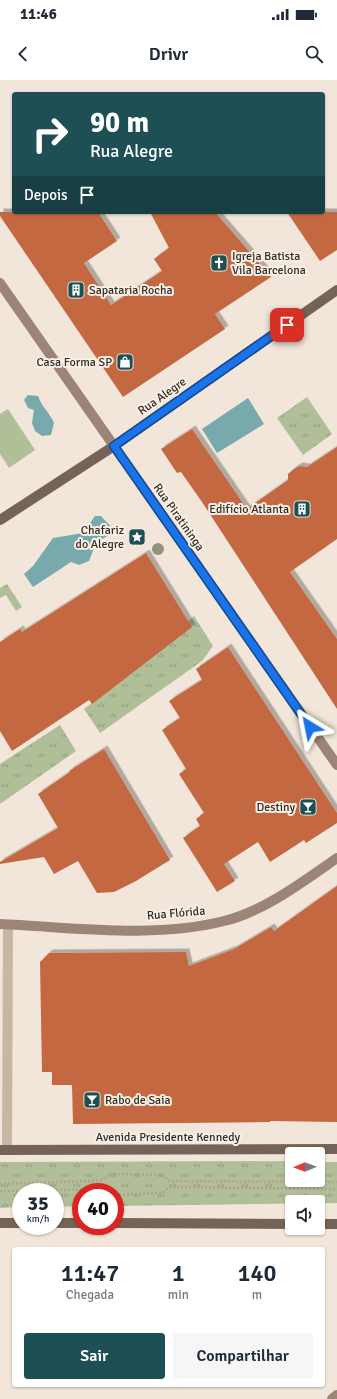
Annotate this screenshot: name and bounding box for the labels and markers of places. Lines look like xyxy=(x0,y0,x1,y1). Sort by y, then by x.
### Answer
place label: Igreja Batista Vila Barcelona xyxy=(232,249,306,278)
church icon: Igreja Batista Vila Barcelona xyxy=(209,253,229,273)
building icon: Sapataria Rocha xyxy=(66,280,86,300)
place label: Sapataria Rocha xyxy=(89,283,173,298)
pin xyxy=(270,308,304,342)
shop icon: Casa Forma SP xyxy=(115,352,135,372)
place label: Casa Forma SP xyxy=(36,355,112,370)
building icon: Edifício Atlanta xyxy=(292,499,312,519)
place label: Edifício Atlanta xyxy=(209,502,289,517)
place label: Chafariz do Alegre xyxy=(76,523,124,552)
place icon: Chafariz do Alegre xyxy=(127,527,147,547)
bar icon: Destiny xyxy=(298,797,318,817)
place label: Destiny xyxy=(256,800,295,815)
bar icon: Rabo de Saia xyxy=(82,1090,102,1110)
place label: Rabo de Saia xyxy=(105,1093,171,1108)

